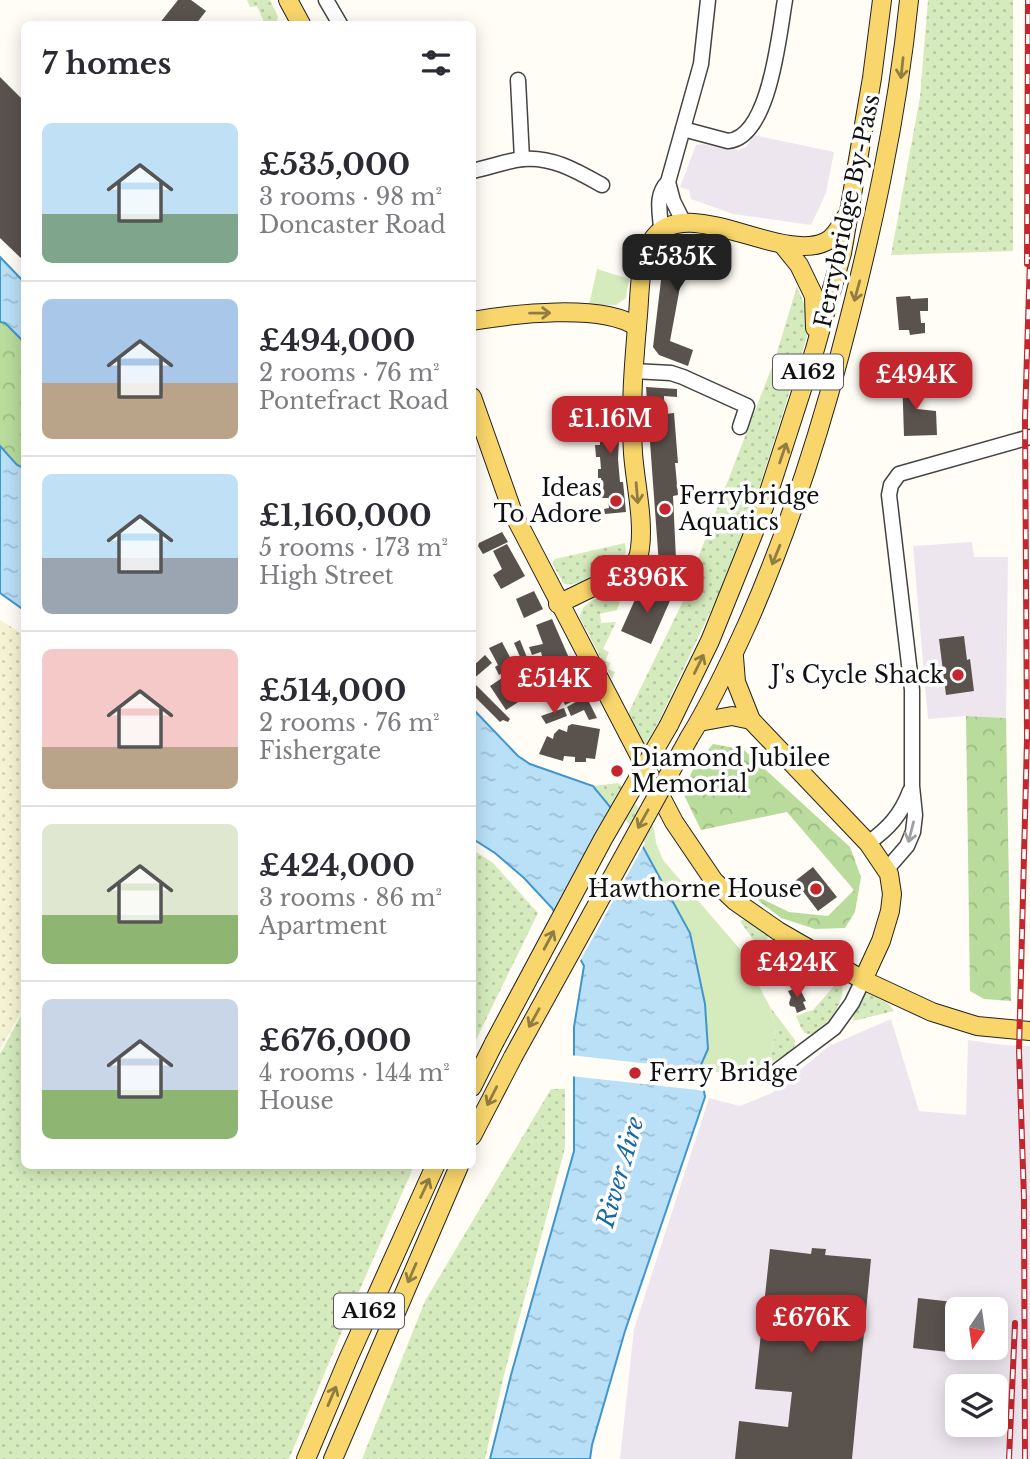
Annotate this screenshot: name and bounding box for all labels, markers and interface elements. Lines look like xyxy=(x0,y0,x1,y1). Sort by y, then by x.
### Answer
icon: filters xyxy=(417,44,455,82)
text: 7 homes xyxy=(42,45,171,82)
one-way arrow xyxy=(896,56,909,79)
street label: Ferrybridge By-Pass xyxy=(809,92,885,330)
text: £535,000 xyxy=(259,146,410,183)
icon: home xyxy=(98,151,182,235)
text: 3 rooms · 98 m² xyxy=(259,183,442,211)
text: Doncaster Road xyxy=(259,211,446,239)
pin: £535K xyxy=(628,234,726,294)
text: £535K xyxy=(638,243,716,271)
one-way arrow xyxy=(850,279,863,302)
one-way arrow xyxy=(528,307,551,320)
text: £494,000 xyxy=(259,322,416,359)
icon: home xyxy=(98,327,182,411)
pin: £494K xyxy=(867,352,965,412)
road number: A162 xyxy=(773,354,843,390)
text: 2 rooms · 76 m² xyxy=(259,359,440,387)
text: £494K xyxy=(875,361,957,389)
text: Pontefract Road xyxy=(259,387,449,415)
pin: £1.16M xyxy=(553,396,667,456)
text: £1.16M xyxy=(568,405,652,433)
one-way arrow xyxy=(778,442,790,464)
place label: Ideas To Adore xyxy=(494,474,602,528)
one-way arrow xyxy=(631,482,644,504)
place label: Ferrybridge Aquatics xyxy=(678,482,820,536)
marker: Ideas To Adore xyxy=(608,493,624,509)
text: £1,160,000 xyxy=(259,497,432,534)
marker: Ferrybridge Aquatics xyxy=(657,501,673,517)
icon: home xyxy=(98,502,182,586)
text: 5 rooms · 173 m² xyxy=(259,534,448,562)
one-way arrow xyxy=(769,543,782,565)
pin: £396K xyxy=(598,556,696,615)
text: High Street xyxy=(259,562,394,590)
text: £396K xyxy=(607,564,687,592)
one-way arrow xyxy=(692,654,706,675)
pin: £514K xyxy=(505,656,603,716)
place label: J's Cycle Shack xyxy=(768,661,945,689)
text: £514K xyxy=(517,665,591,693)
marker: J's Cycle Shack xyxy=(950,667,966,683)
text: £514,000 xyxy=(259,672,406,709)
icon: home xyxy=(98,677,182,761)
text: 2 rooms · 76 m² xyxy=(259,709,440,737)
text: Fishergate xyxy=(259,737,381,765)
place label: Diamond Jubilee Memorial xyxy=(631,744,830,798)
marker: Diamond Jubilee Memorial xyxy=(609,763,625,779)
one-way arrow xyxy=(636,808,650,828)
one-way arrow xyxy=(904,820,917,842)
text: £424,000 xyxy=(259,847,415,884)
icon: home xyxy=(98,852,182,936)
place label: Hawthorne House xyxy=(588,875,802,903)
marker: Hawthorne House xyxy=(808,881,824,897)
text: 3 rooms · 86 m² xyxy=(259,884,442,912)
text: Apartment xyxy=(259,912,387,940)
one-way arrow xyxy=(543,930,556,951)
pin: £424K xyxy=(748,940,846,1000)
text: £424K xyxy=(757,949,837,977)
one-way arrow xyxy=(526,1007,540,1028)
text: £676,000 xyxy=(259,1022,411,1059)
icon: home xyxy=(98,1027,182,1111)
text: 4 rooms · 144 m² xyxy=(259,1059,450,1087)
place label: Ferry Bridge xyxy=(649,1059,798,1087)
marker: Ferry Bridge xyxy=(627,1065,643,1081)
one-way arrow xyxy=(485,1085,499,1106)
text: House xyxy=(259,1087,334,1115)
water label: River Aire xyxy=(590,1113,650,1232)
one-way arrow xyxy=(418,1178,432,1199)
one-way arrow xyxy=(405,1262,418,1283)
road number: A162 xyxy=(334,1294,404,1328)
pin: £676K xyxy=(762,1296,860,1355)
north arrow xyxy=(945,1297,1008,1360)
map controls xyxy=(945,1297,1008,1437)
text: £676K xyxy=(772,1304,850,1332)
button: layers xyxy=(945,1374,1008,1437)
one-way arrow xyxy=(327,1386,340,1407)

